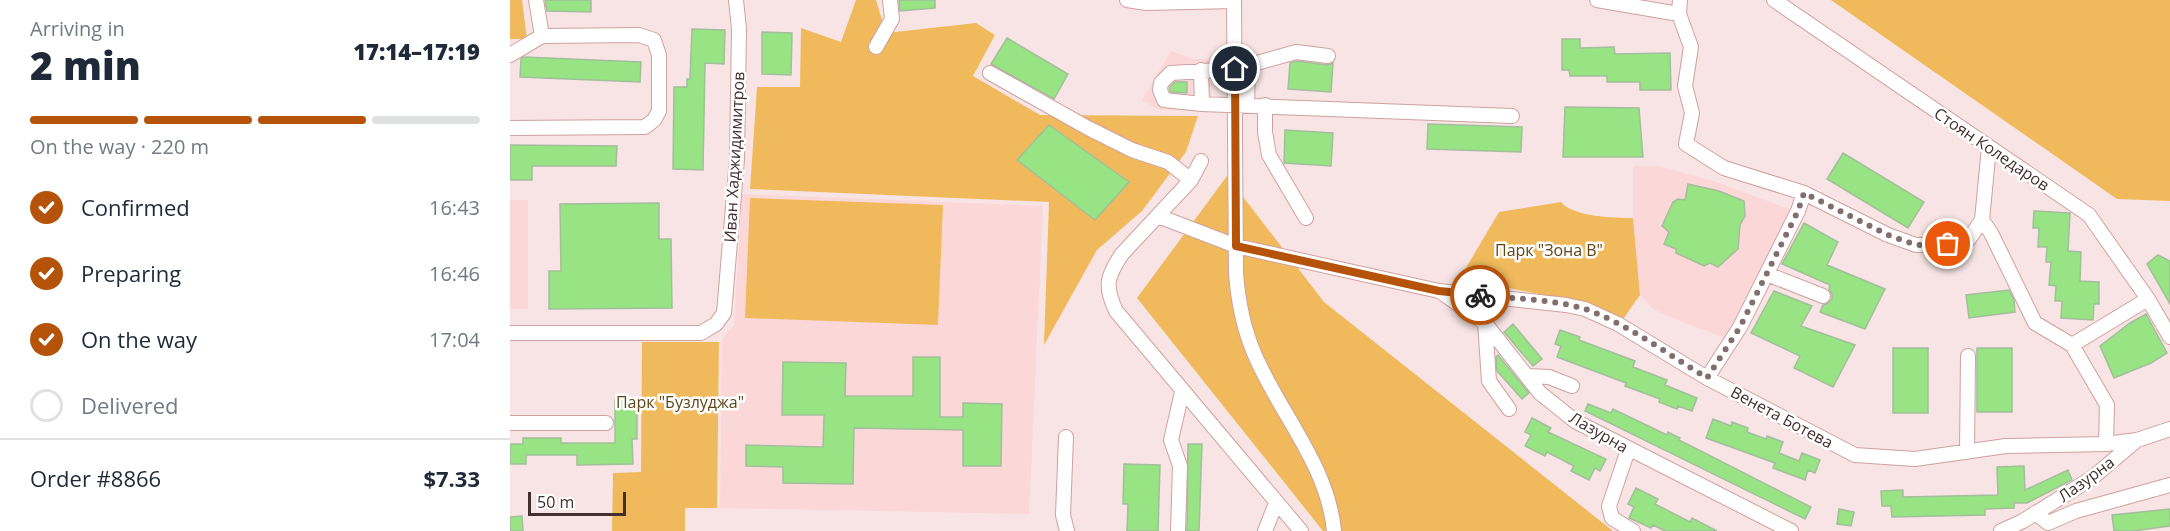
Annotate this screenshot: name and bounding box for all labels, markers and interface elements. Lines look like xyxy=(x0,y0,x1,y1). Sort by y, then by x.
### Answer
text: Arriving in xyxy=(30,15,125,42)
text: 17:14–17:19 xyxy=(353,36,480,66)
text: 2 min xyxy=(30,38,141,91)
pin xyxy=(1209,43,1260,94)
icon: home xyxy=(1218,52,1251,85)
street label: Иван Хаджидимитров xyxy=(719,71,749,243)
street label: Стоян Коледаров xyxy=(1930,102,2054,196)
text: On the way · 220 m xyxy=(30,133,209,160)
icon: check xyxy=(30,191,63,224)
text: Confirmed xyxy=(81,192,190,222)
text: 16:43 xyxy=(429,194,480,221)
pin xyxy=(1922,218,1973,269)
icon: bag xyxy=(1931,227,1964,260)
park label: Парк "Зона В" xyxy=(1495,239,1603,261)
icon: check xyxy=(30,257,63,290)
text: Preparing xyxy=(81,258,181,288)
text: 16:46 xyxy=(429,260,480,287)
courier xyxy=(1450,265,1510,325)
icon: bike xyxy=(1464,279,1497,312)
icon: check xyxy=(30,323,63,356)
text: On the way xyxy=(81,324,197,354)
text: 17:04 xyxy=(429,326,480,353)
street label: Венета Ботева xyxy=(1727,381,1837,453)
text: Delivered xyxy=(81,390,179,420)
park label: Парк "Бузлуджа" xyxy=(616,391,744,413)
street label: Лазурна xyxy=(1565,406,1633,458)
street label: Лазурна xyxy=(2053,451,2119,507)
text: Order #8866 xyxy=(30,463,161,493)
text: $7.33 xyxy=(423,463,480,493)
scale bar xyxy=(528,489,626,516)
text: 50 m xyxy=(537,491,574,513)

